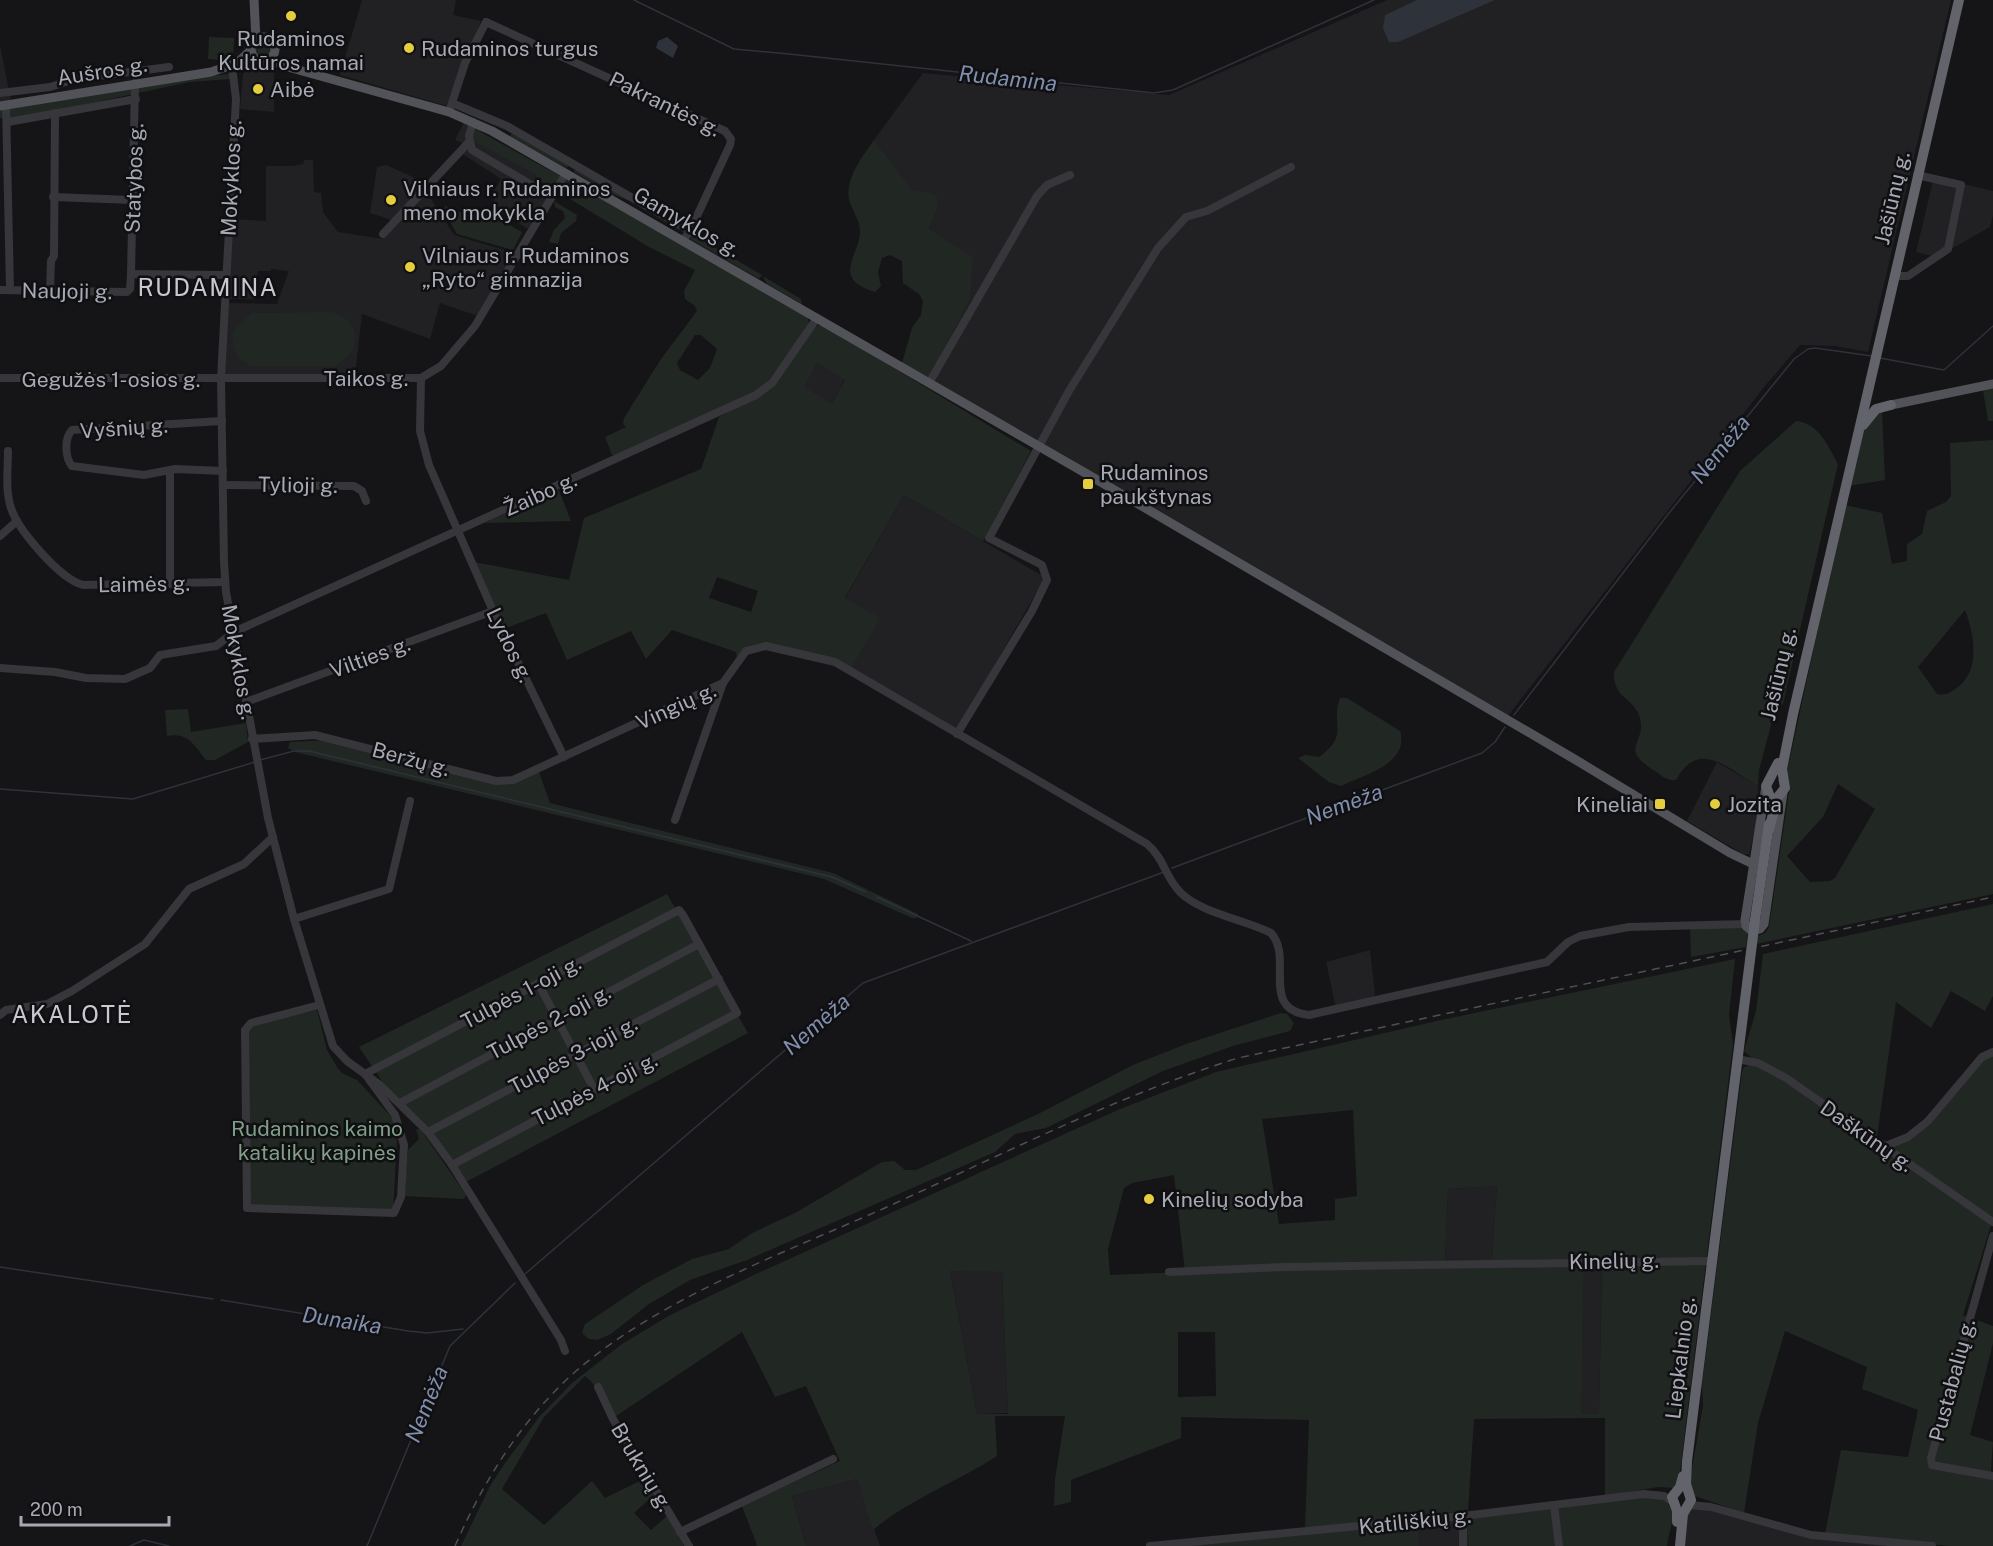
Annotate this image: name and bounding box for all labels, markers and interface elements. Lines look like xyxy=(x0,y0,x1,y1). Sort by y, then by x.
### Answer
marker: Rudaminos Kultūros namai xyxy=(284,9,298,23)
place label: Rudaminos Kultūros namai xyxy=(218,26,364,75)
place label: Rudaminos turgus xyxy=(421,36,598,61)
marker: Rudaminos turgus xyxy=(402,41,416,55)
street label: Aušros g. xyxy=(55,52,149,90)
water label: Rudamina xyxy=(958,60,1058,96)
street label: Pakrantės g. xyxy=(605,66,725,142)
place label: Aibė xyxy=(270,77,315,102)
marker: Aibė xyxy=(251,82,265,96)
street label: Mokyklos g. xyxy=(215,119,247,237)
street label: Statybos g. xyxy=(120,123,148,233)
street label: Jašiūnų g. xyxy=(1869,149,1915,247)
place label: Vilniaus r. Rudaminos meno mokykla xyxy=(403,176,610,225)
street label: Gamyklos g. xyxy=(629,181,745,263)
marker: Vilniaus r. Rudaminos meno mokykla xyxy=(384,193,398,207)
place label: Vilniaus r. Rudaminos „Ryto“ gimnazija xyxy=(422,243,629,292)
marker: Vilniaus r. Rudaminos „Ryto“ gimnazija xyxy=(403,260,417,274)
district label: RUDAMINA xyxy=(138,273,278,301)
street label: Naujoji g. xyxy=(21,278,113,304)
street label: Taikos g. xyxy=(324,366,408,391)
street label: Gegužės 1-osios g. xyxy=(21,367,201,392)
water label: Nemėža xyxy=(1685,410,1755,488)
street label: Vyšnių g. xyxy=(79,412,169,444)
place label: Rudaminos paukštynas xyxy=(1100,460,1212,509)
street label: Žaibo g. xyxy=(499,467,581,521)
street label: Tylioji g. xyxy=(258,472,338,498)
marker: Rudaminos paukštynas xyxy=(1081,477,1095,491)
street label: Laimės g. xyxy=(98,571,190,597)
street label: Mokyklos g. xyxy=(217,602,261,722)
street label: Lydos g. xyxy=(481,604,539,686)
street label: Jašiūnų g. xyxy=(1755,625,1801,723)
street label: Vilties g. xyxy=(326,631,414,683)
street label: Vingių g. xyxy=(632,677,720,735)
street label: Beržų g. xyxy=(369,737,453,781)
water label: Nemėža xyxy=(1302,778,1386,830)
place label: Kineliai xyxy=(1576,792,1648,817)
place label: Jozita xyxy=(1727,792,1782,817)
marker: Kineliai xyxy=(1653,797,1667,811)
marker: Jozita xyxy=(1708,797,1722,811)
street label: Tulpės 1-oji g. xyxy=(457,950,585,1034)
street label: Tulpės 2-oji g. xyxy=(483,979,615,1065)
water label: Nemėža xyxy=(777,988,855,1060)
district label: AKALOTĖ xyxy=(11,1000,133,1028)
street label: Tulpės 3-ioji g. xyxy=(505,1011,641,1099)
street label: Tulpės 4-oji g. xyxy=(528,1047,662,1131)
street label: Daškūnų g. xyxy=(1816,1095,1918,1177)
park label: Rudaminos kaimo katalikų kapinės xyxy=(231,1116,403,1165)
place label: Kinelių sodyba xyxy=(1161,1187,1304,1212)
marker: Kinelių sodyba xyxy=(1142,1192,1156,1206)
street label: Kinelių g. xyxy=(1569,1248,1659,1274)
street label: Liepkalnio g. xyxy=(1660,1295,1700,1421)
water label: Dunaika xyxy=(300,1301,384,1339)
street label: Pustabalių g. xyxy=(1924,1316,1980,1444)
water label: Nemėža xyxy=(399,1362,453,1446)
street label: Bruknių g. xyxy=(606,1418,678,1516)
scale bar xyxy=(21,1489,170,1527)
text: 200 m xyxy=(30,1499,83,1520)
street label: Katiliškių g. xyxy=(1358,1503,1472,1539)

